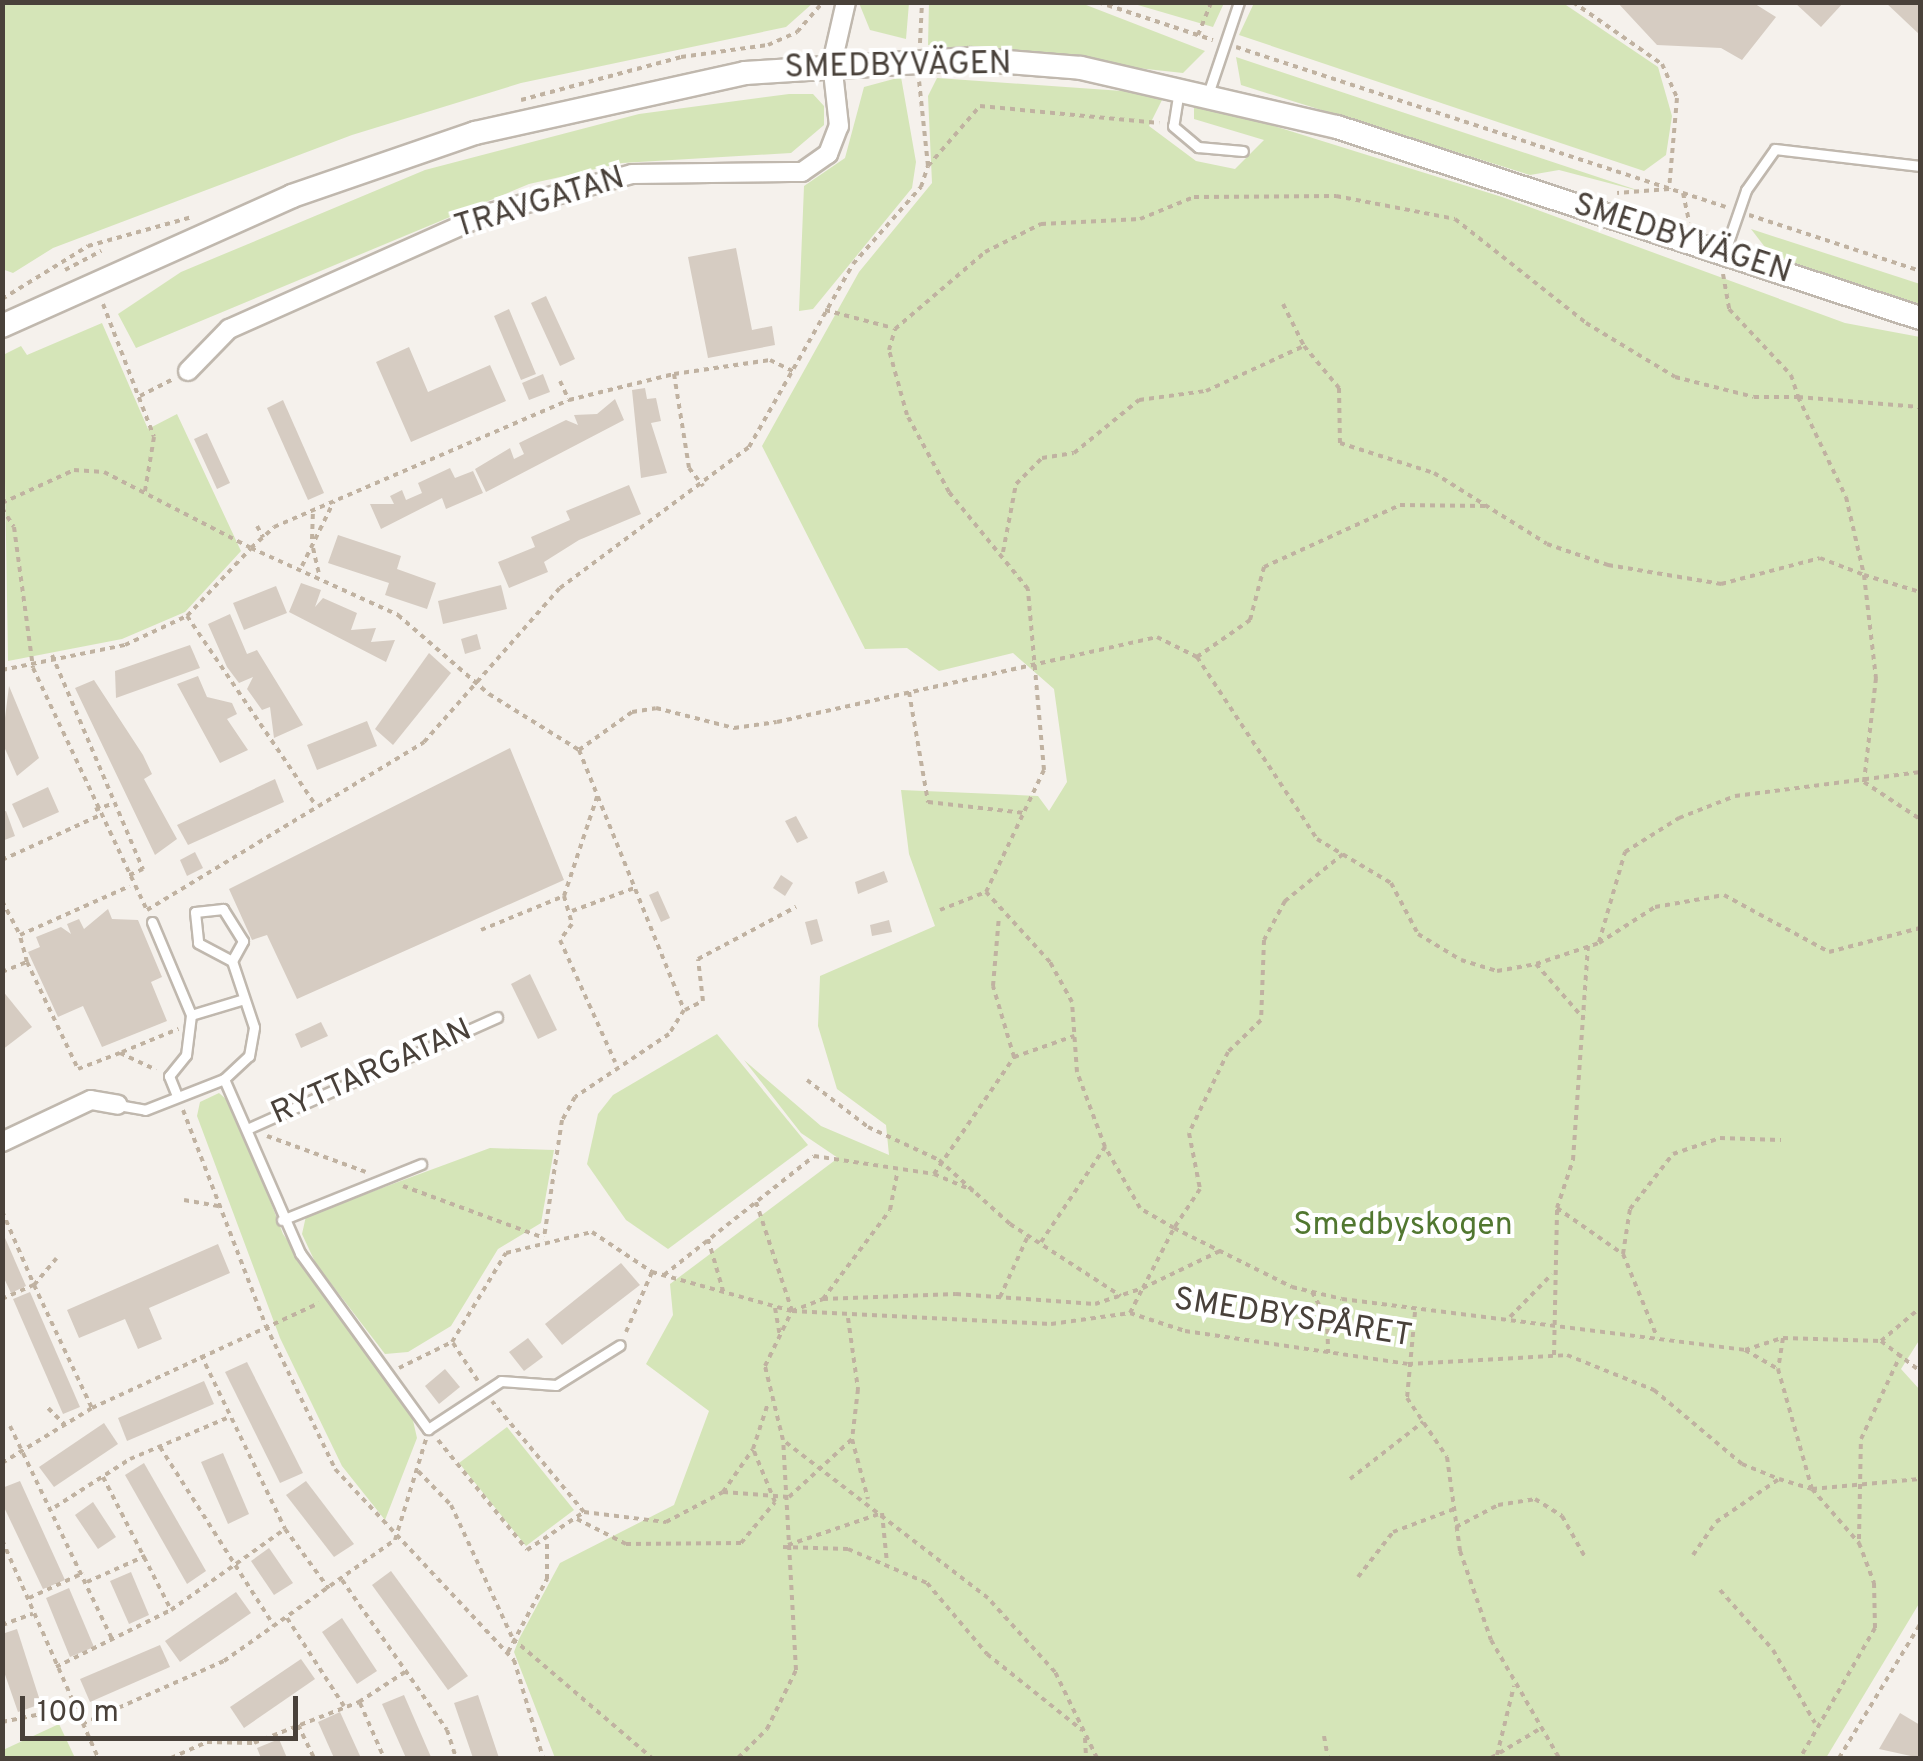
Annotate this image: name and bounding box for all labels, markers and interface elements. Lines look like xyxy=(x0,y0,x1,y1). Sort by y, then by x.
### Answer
street label: SMEDBYVÄGEN xyxy=(784,46,1012,88)
street label: TRAVGATAN xyxy=(451,160,629,248)
street label: SMEDBYVÄGEN xyxy=(1568,187,1796,293)
street label: RYTTARGATAN xyxy=(266,1012,478,1134)
park label: Smedbyskogen xyxy=(1293,1207,1513,1245)
street label: SMEDBYSPÅRET xyxy=(1171,1281,1415,1357)
scale bar xyxy=(25,1676,302,1738)
text: 100 m xyxy=(37,1695,119,1732)

